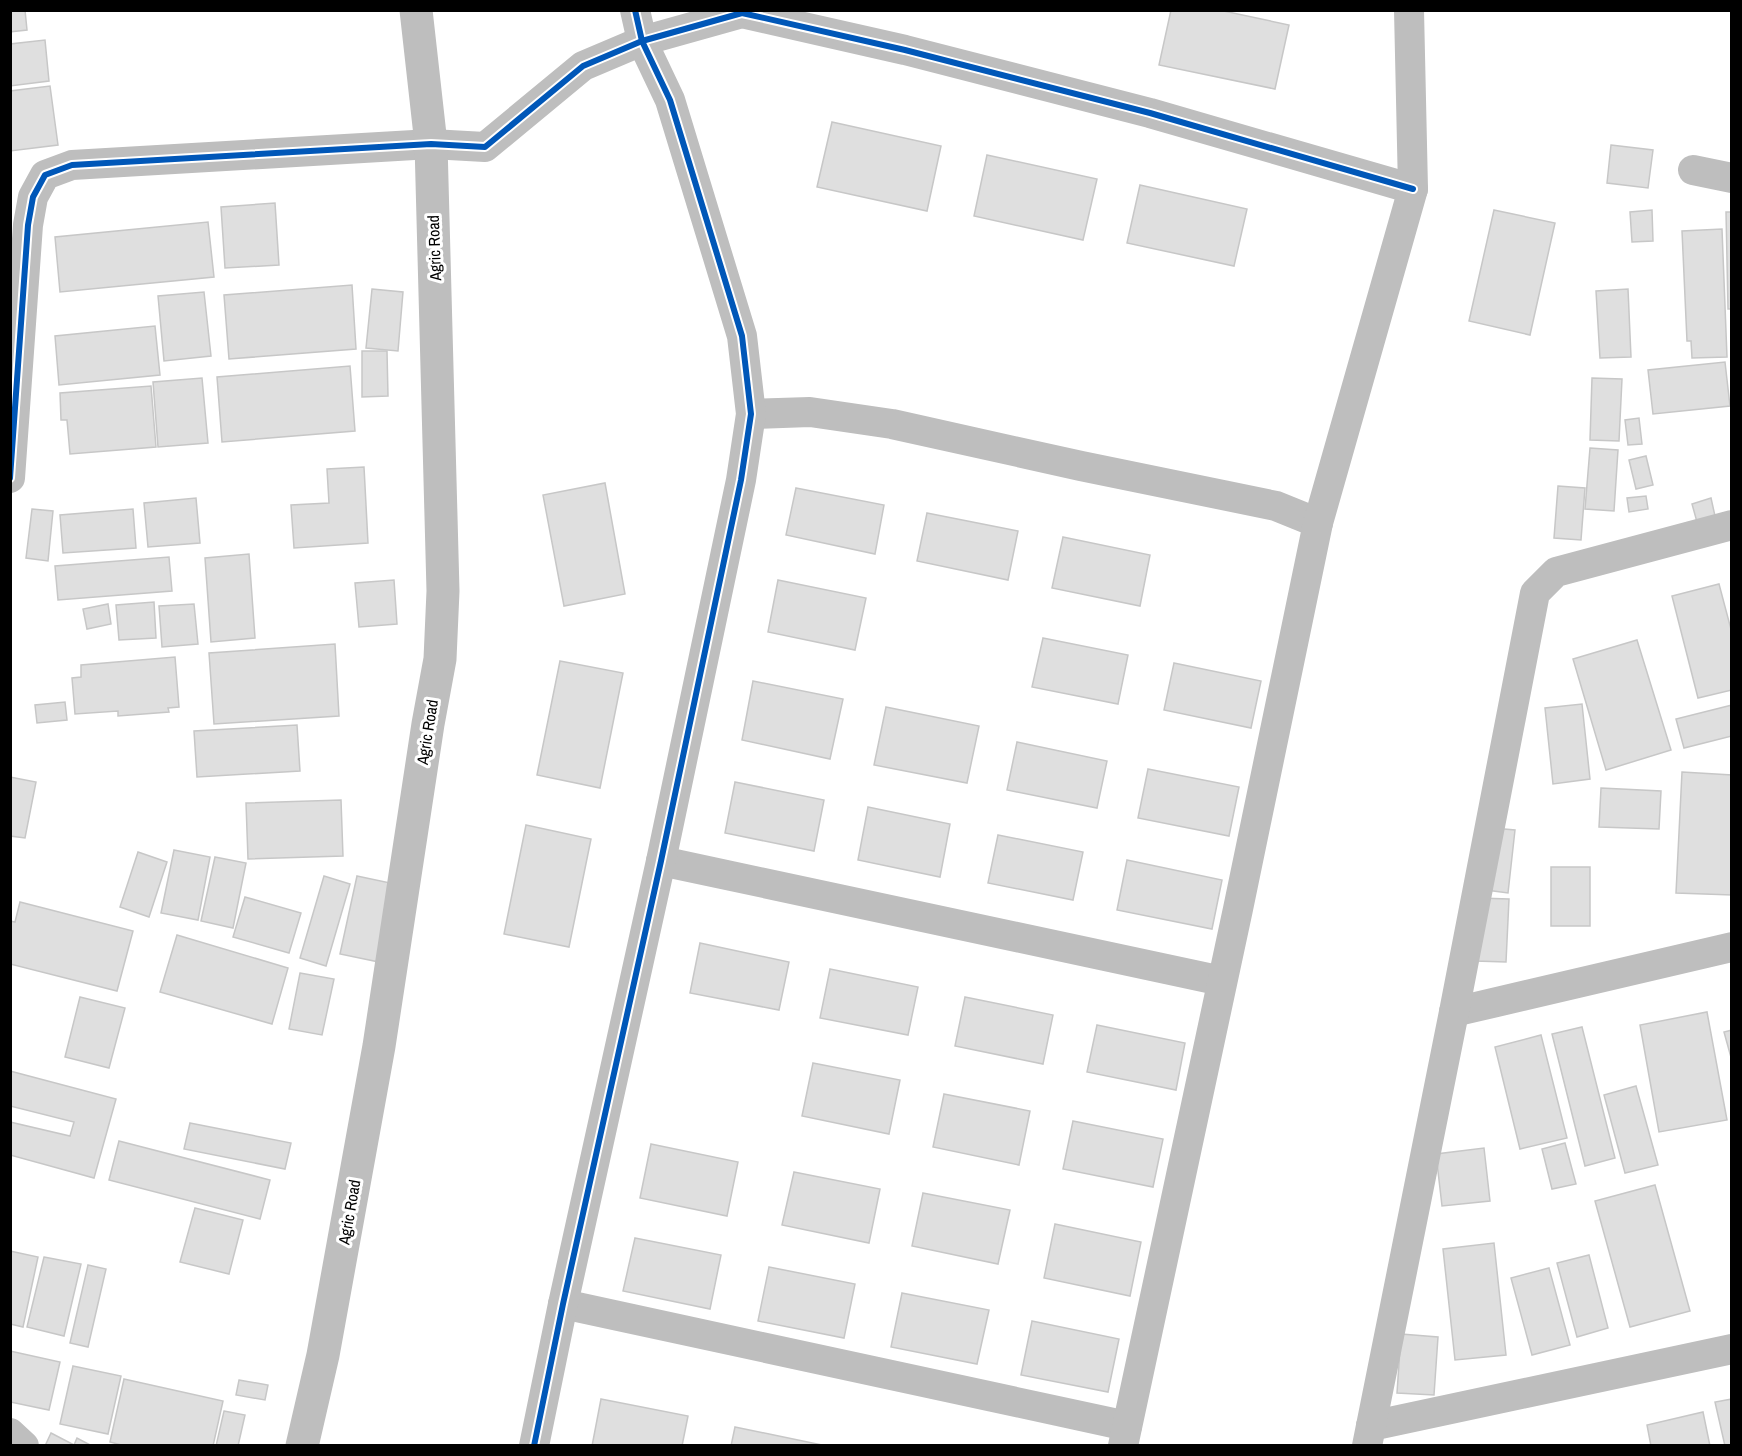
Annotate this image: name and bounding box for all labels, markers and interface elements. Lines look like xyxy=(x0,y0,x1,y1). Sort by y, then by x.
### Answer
street label: Agric Road xyxy=(422,215,446,282)
street label: Agric Road xyxy=(411,698,443,767)
street label: Agric Road xyxy=(332,1178,366,1247)

